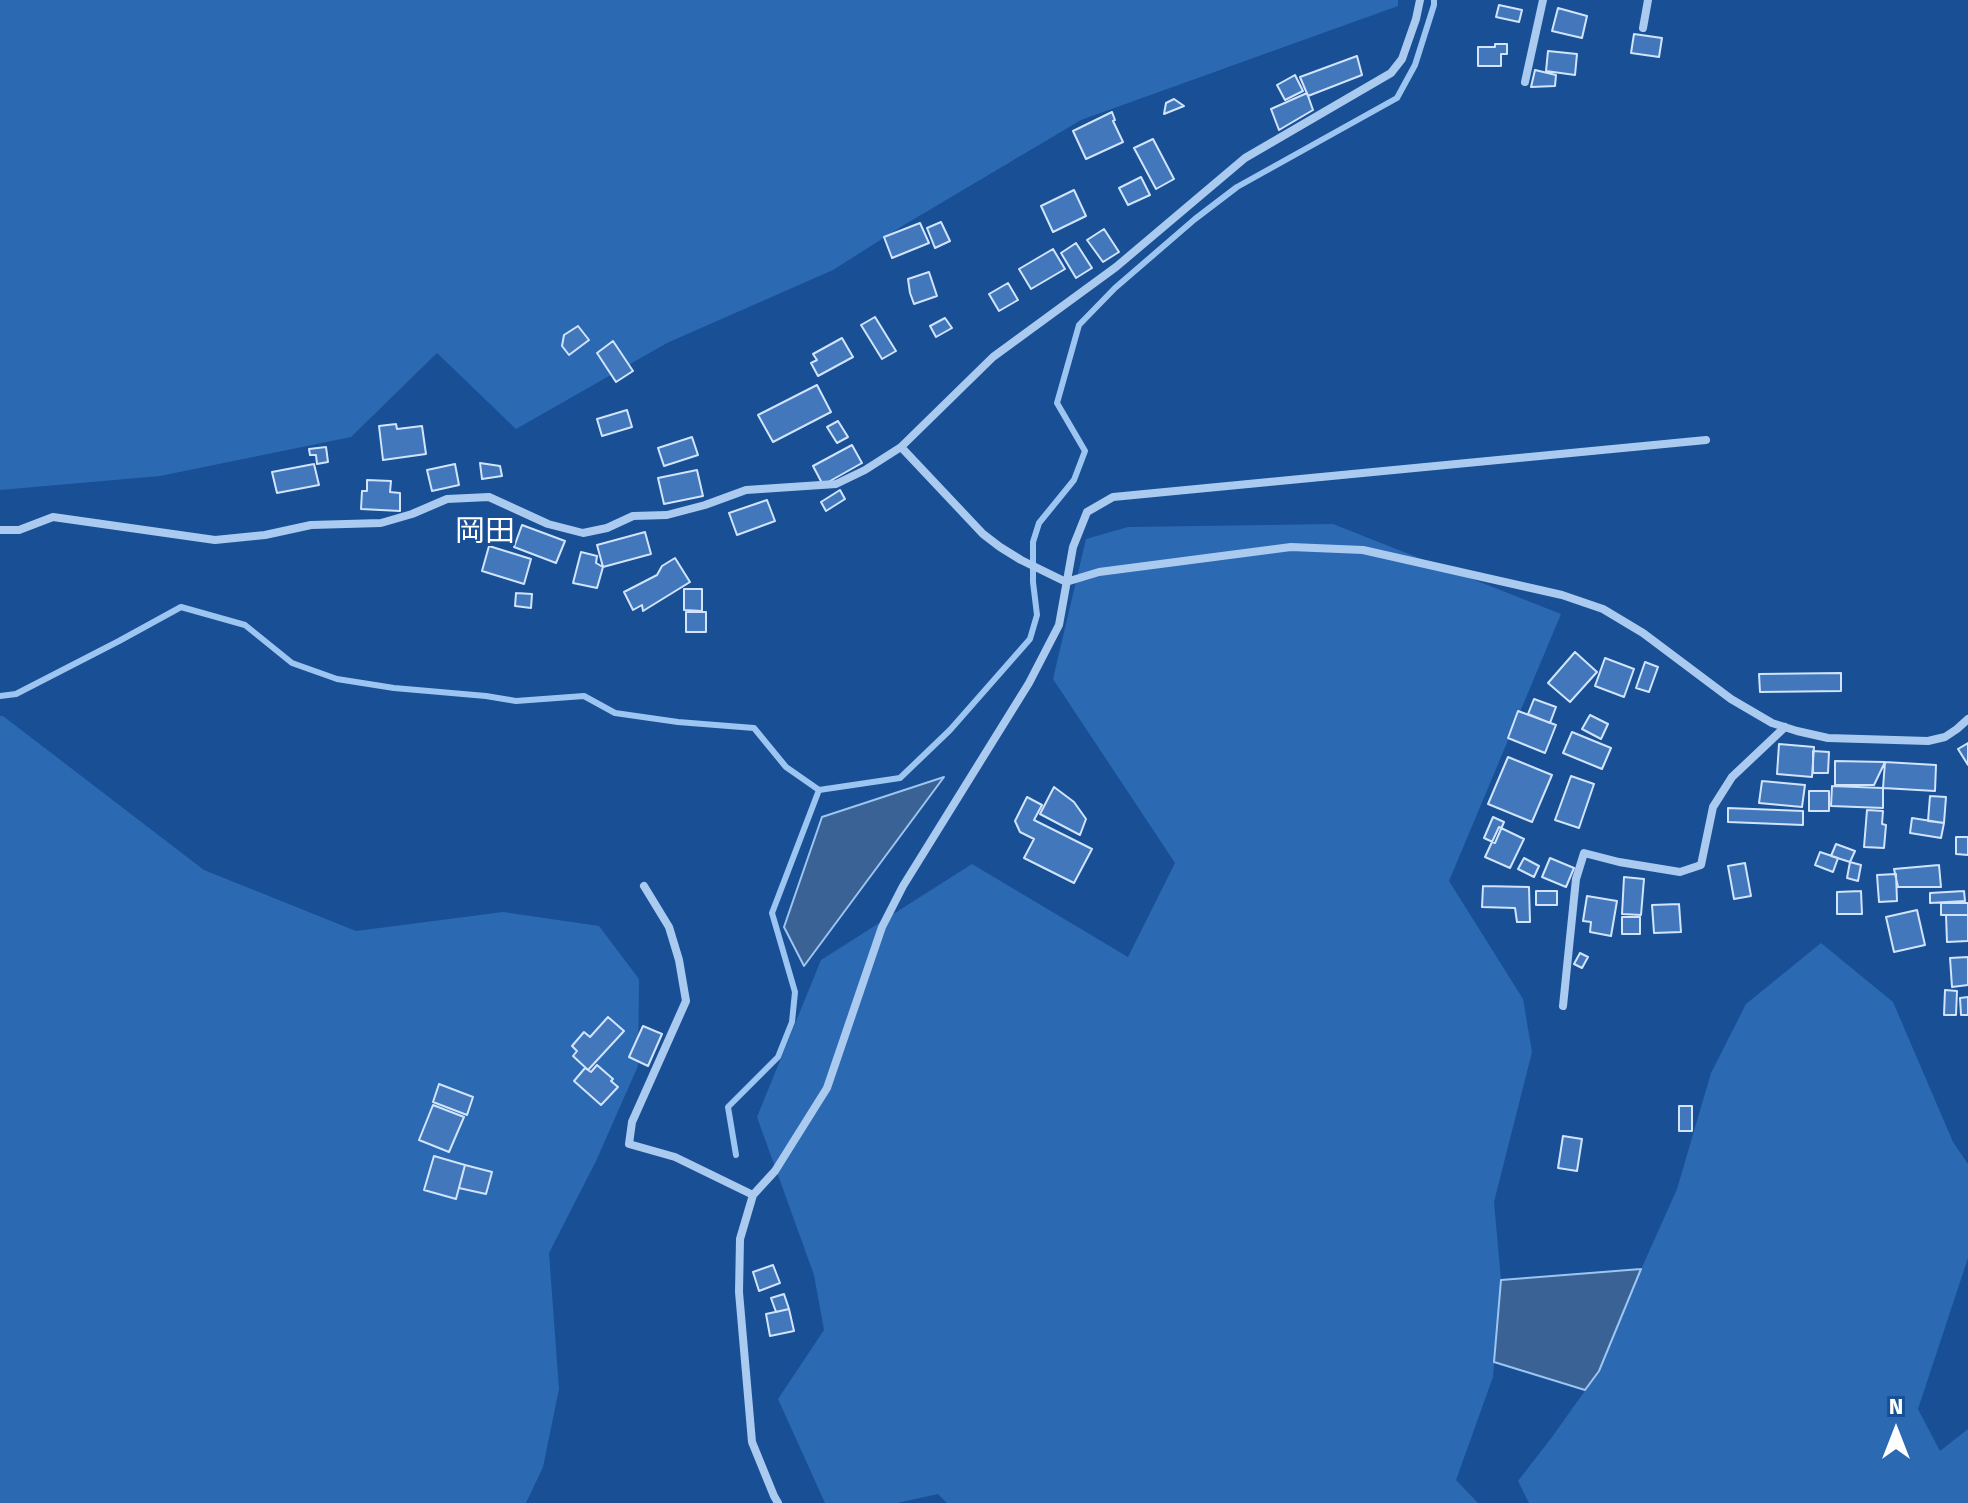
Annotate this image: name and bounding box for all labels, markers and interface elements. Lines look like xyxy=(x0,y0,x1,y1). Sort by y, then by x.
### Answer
district label: 岡田 xyxy=(455,515,515,551)
north arrow xyxy=(1856,1391,1936,1471)
text: N xyxy=(1889,1393,1903,1420)

